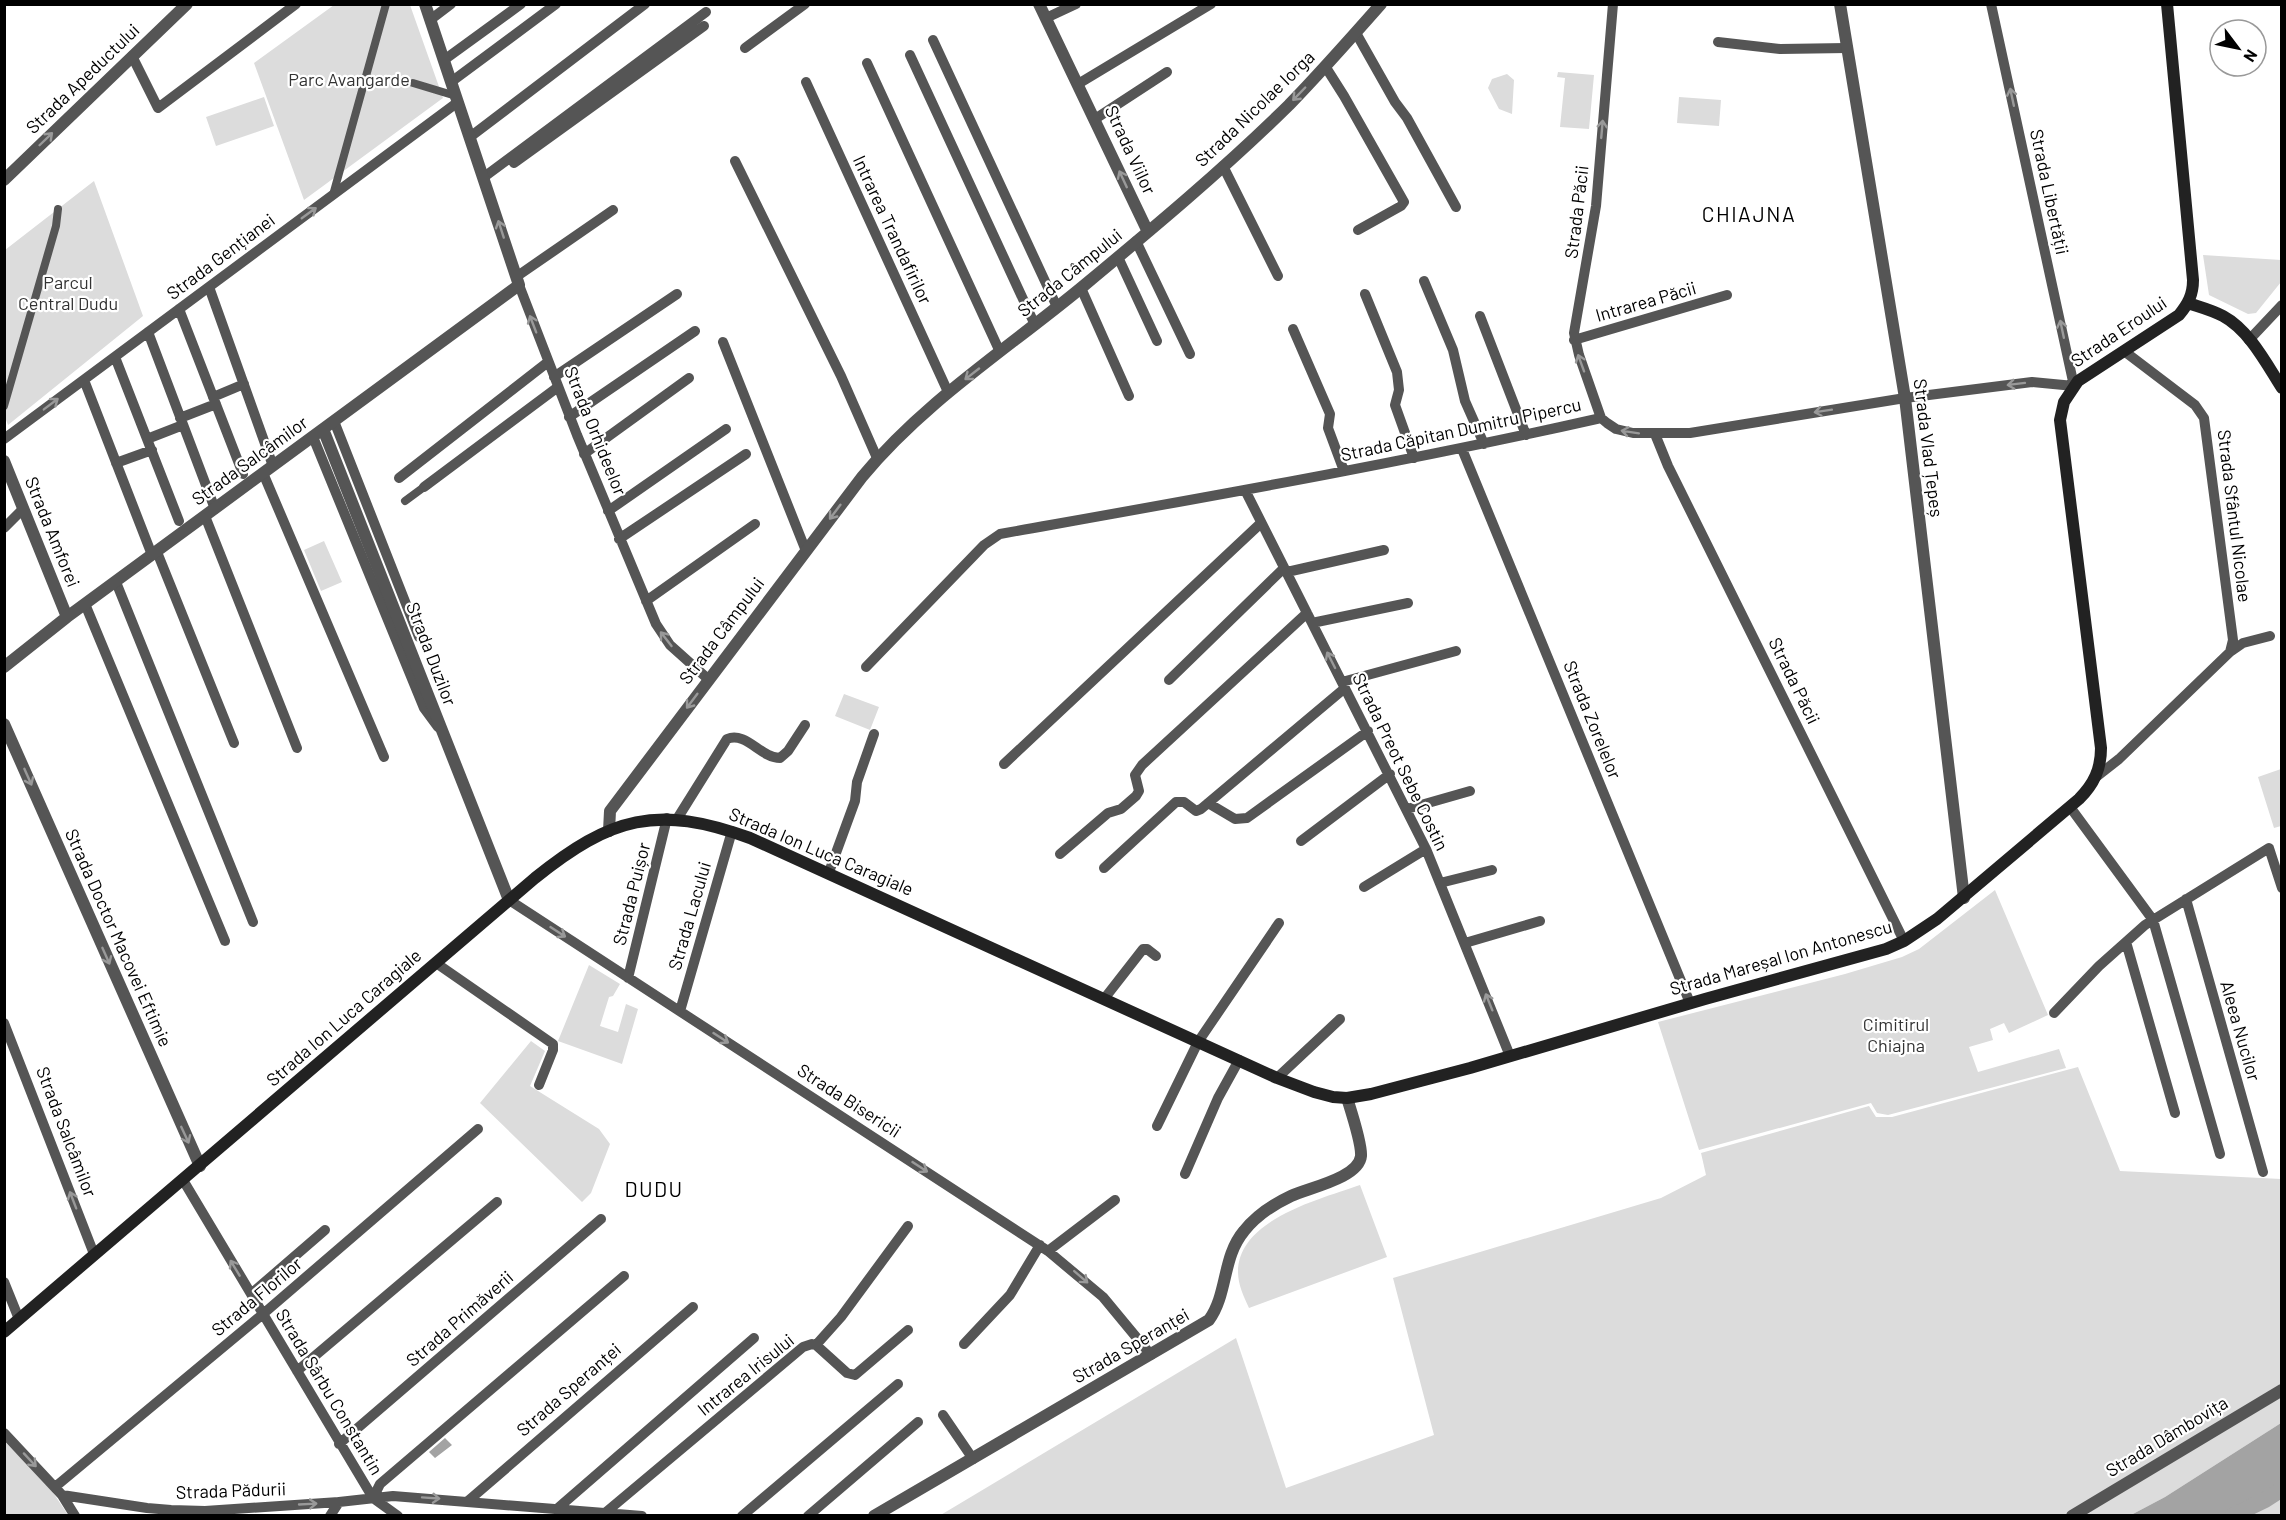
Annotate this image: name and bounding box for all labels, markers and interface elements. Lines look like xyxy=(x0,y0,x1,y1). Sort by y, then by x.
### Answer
north arrow xyxy=(2208,18,2268,78)
street label: Strada Apeductului xyxy=(21,19,144,138)
street label: Strada Nicolae Iorga xyxy=(1190,46,1319,171)
text: N xyxy=(2240,47,2262,66)
park label: Parc Avangarde xyxy=(288,68,410,90)
one-way arrow xyxy=(1292,86,1306,101)
one-way arrow xyxy=(2005,88,2017,107)
street label: Strada Viilor xyxy=(1101,102,1161,198)
one-way arrow xyxy=(1597,120,1608,140)
street label: Strada Libertății xyxy=(2026,127,2074,257)
one-way arrow xyxy=(39,132,54,146)
street label: Intrarea Trandafirilor xyxy=(849,152,937,308)
street label: Strada Păcii xyxy=(1559,164,1593,260)
one-way arrow xyxy=(1117,170,1129,188)
district label: CHIAJNA xyxy=(1702,201,1796,226)
one-way arrow xyxy=(301,206,317,219)
street label: Strada Gențianei xyxy=(162,208,279,304)
one-way arrow xyxy=(495,220,506,239)
street label: Strada Câmpului xyxy=(1013,223,1126,321)
park label: Parcul Central Dudu xyxy=(18,271,118,314)
street label: Intrarea Păcii xyxy=(1593,276,1699,326)
street label: Strada Eroului xyxy=(2066,291,2170,371)
one-way arrow xyxy=(527,315,538,334)
one-way arrow xyxy=(2056,320,2067,339)
one-way arrow xyxy=(1575,354,1586,373)
street label: Strada Orhideelor xyxy=(560,363,632,499)
one-way arrow xyxy=(964,368,980,381)
street label: Strada Vlad Țepeș xyxy=(1910,377,1948,518)
one-way arrow xyxy=(2006,379,2026,390)
street label: Strada Căpitan Dumitru Pipercu xyxy=(1338,393,1583,465)
one-way arrow xyxy=(43,398,59,410)
one-way arrow xyxy=(1813,406,1833,417)
street label: Strada Salcâmilor xyxy=(187,411,312,510)
one-way arrow xyxy=(1620,426,1640,437)
street label: Strada Sfântul Nicolae xyxy=(2213,428,2256,603)
street label: Strada Amforei xyxy=(21,473,85,590)
one-way arrow xyxy=(829,504,842,520)
street label: Strada Câmpului xyxy=(674,573,769,688)
street label: Strada Duzilor xyxy=(402,599,462,709)
one-way arrow xyxy=(660,631,672,647)
street label: Strada Păcii xyxy=(1764,634,1825,727)
one-way arrow xyxy=(1325,652,1336,670)
street label: Strada Zorelelor xyxy=(1559,657,1627,782)
street label: Strada Preot Sebe Costin xyxy=(1348,669,1454,854)
one-way arrow xyxy=(686,692,698,708)
one-way arrow xyxy=(23,768,34,786)
street label: Strada Ion Luca Caragiale xyxy=(726,802,917,900)
street label: Strada Doctor Macovei Eftimie xyxy=(61,825,177,1050)
street label: Strada Puișor xyxy=(608,840,655,948)
street label: Strada Lacului xyxy=(663,859,715,973)
street label: Strada Mareșal Ion Antonescu xyxy=(1667,915,1894,999)
one-way arrow xyxy=(549,926,566,938)
street label: Strada Ion Luca Caragiale xyxy=(261,944,425,1091)
one-way arrow xyxy=(101,947,112,965)
street label: Aleea Nucilor xyxy=(2216,978,2266,1084)
one-way arrow xyxy=(1483,993,1494,1011)
park label: Cimitirul Chiajna xyxy=(1863,1013,1929,1056)
one-way arrow xyxy=(713,1032,729,1044)
street label: Strada Bisericii xyxy=(794,1058,906,1142)
street label: Strada Salcâmilor xyxy=(32,1063,102,1200)
one-way arrow xyxy=(179,1125,191,1143)
one-way arrow xyxy=(911,1161,928,1173)
district label: DUDU xyxy=(624,1176,684,1201)
one-way arrow xyxy=(67,1191,78,1210)
street label: Strada Florilor xyxy=(207,1252,306,1340)
one-way arrow xyxy=(229,1260,241,1277)
street label: Strada Primăverii xyxy=(401,1266,517,1371)
one-way arrow xyxy=(1073,1270,1088,1284)
street label: Strada Speranței xyxy=(1068,1303,1193,1387)
street label: Strada Sârbu Constantin xyxy=(271,1304,388,1479)
street label: Intrarea Irisului xyxy=(693,1329,798,1420)
street label: Strada Speranței xyxy=(512,1338,625,1441)
street label: Strada Dâmbovița xyxy=(2101,1391,2232,1481)
one-way arrow xyxy=(23,1452,37,1467)
street label: Strada Pădurii xyxy=(175,1477,286,1503)
one-way arrow xyxy=(421,1493,441,1504)
one-way arrow xyxy=(297,1498,317,1509)

